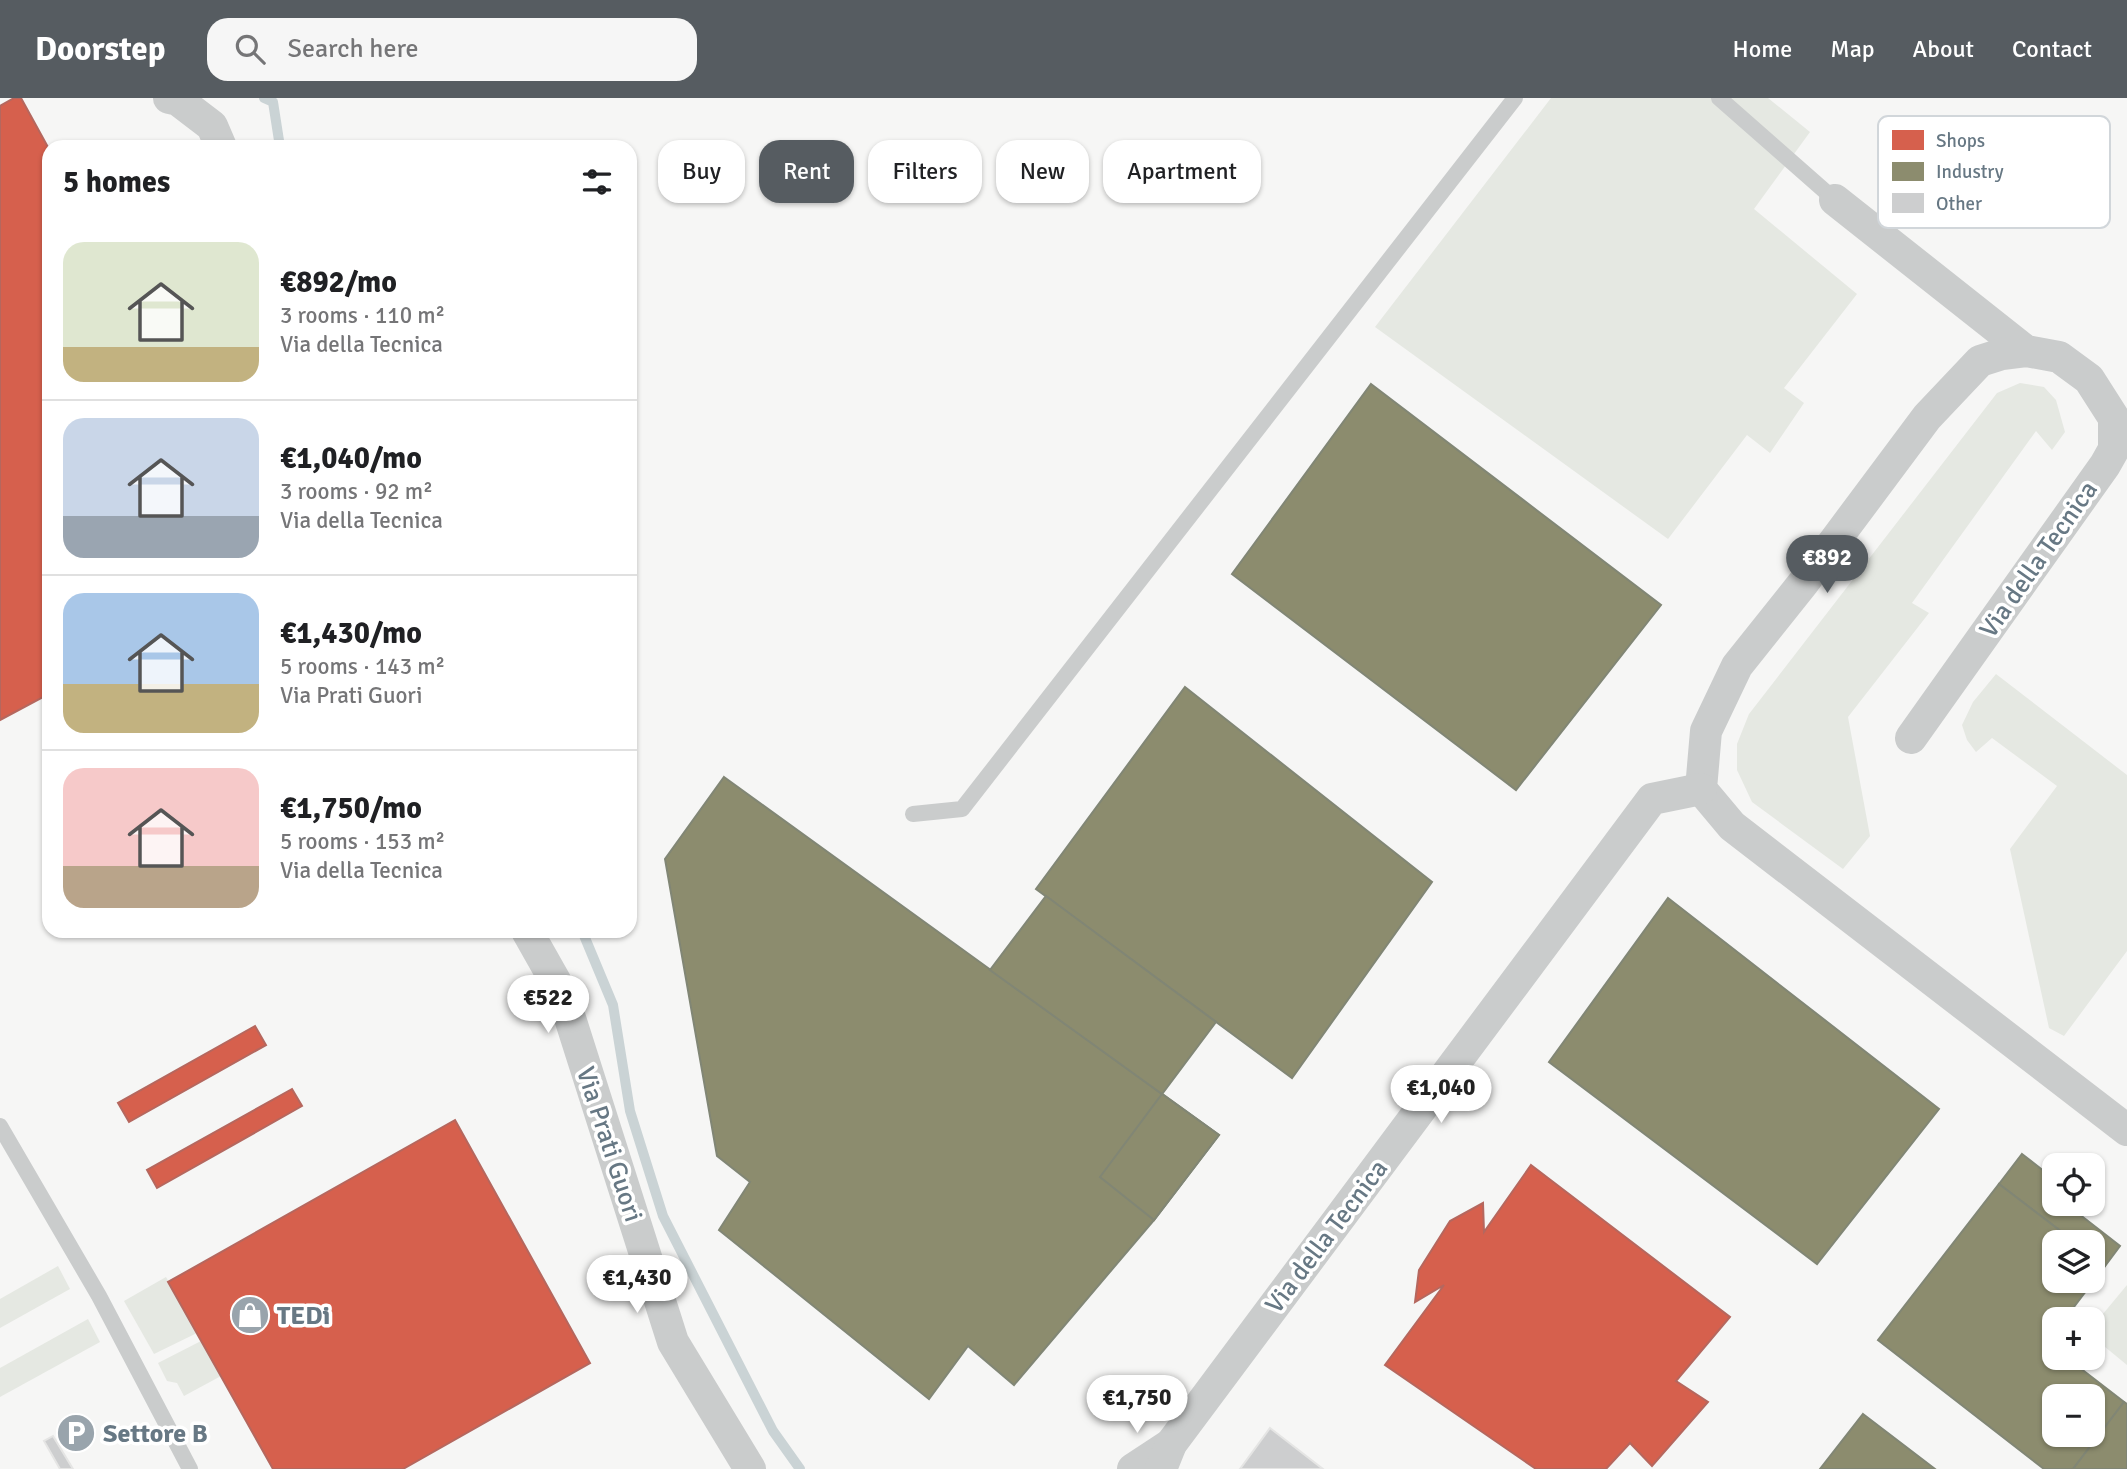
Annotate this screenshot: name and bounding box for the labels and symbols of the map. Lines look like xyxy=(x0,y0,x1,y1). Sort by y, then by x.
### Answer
legend xyxy=(1878,116,2110,228)
text: Shops xyxy=(1936,129,1985,153)
text: Industry xyxy=(1936,160,2004,184)
text: Other xyxy=(1936,192,1982,216)
street label: Via della Tecnica xyxy=(1973,475,2105,644)
pin: €892 xyxy=(1786,536,1868,595)
pin: €522 xyxy=(507,976,589,1035)
street label: Via Prati Guori xyxy=(569,1063,649,1226)
pin: €1,040 xyxy=(1384,1066,1498,1125)
street label: Via della Tecnica xyxy=(1259,1153,1395,1320)
pin: €1,430 xyxy=(580,1256,694,1315)
shop icon: TEDi xyxy=(229,1294,271,1336)
place label: TEDi xyxy=(277,1300,330,1332)
pin: €1,750 xyxy=(1080,1376,1194,1435)
parking icon: Settore B xyxy=(55,1412,97,1454)
place label: Settore B xyxy=(103,1418,208,1450)

